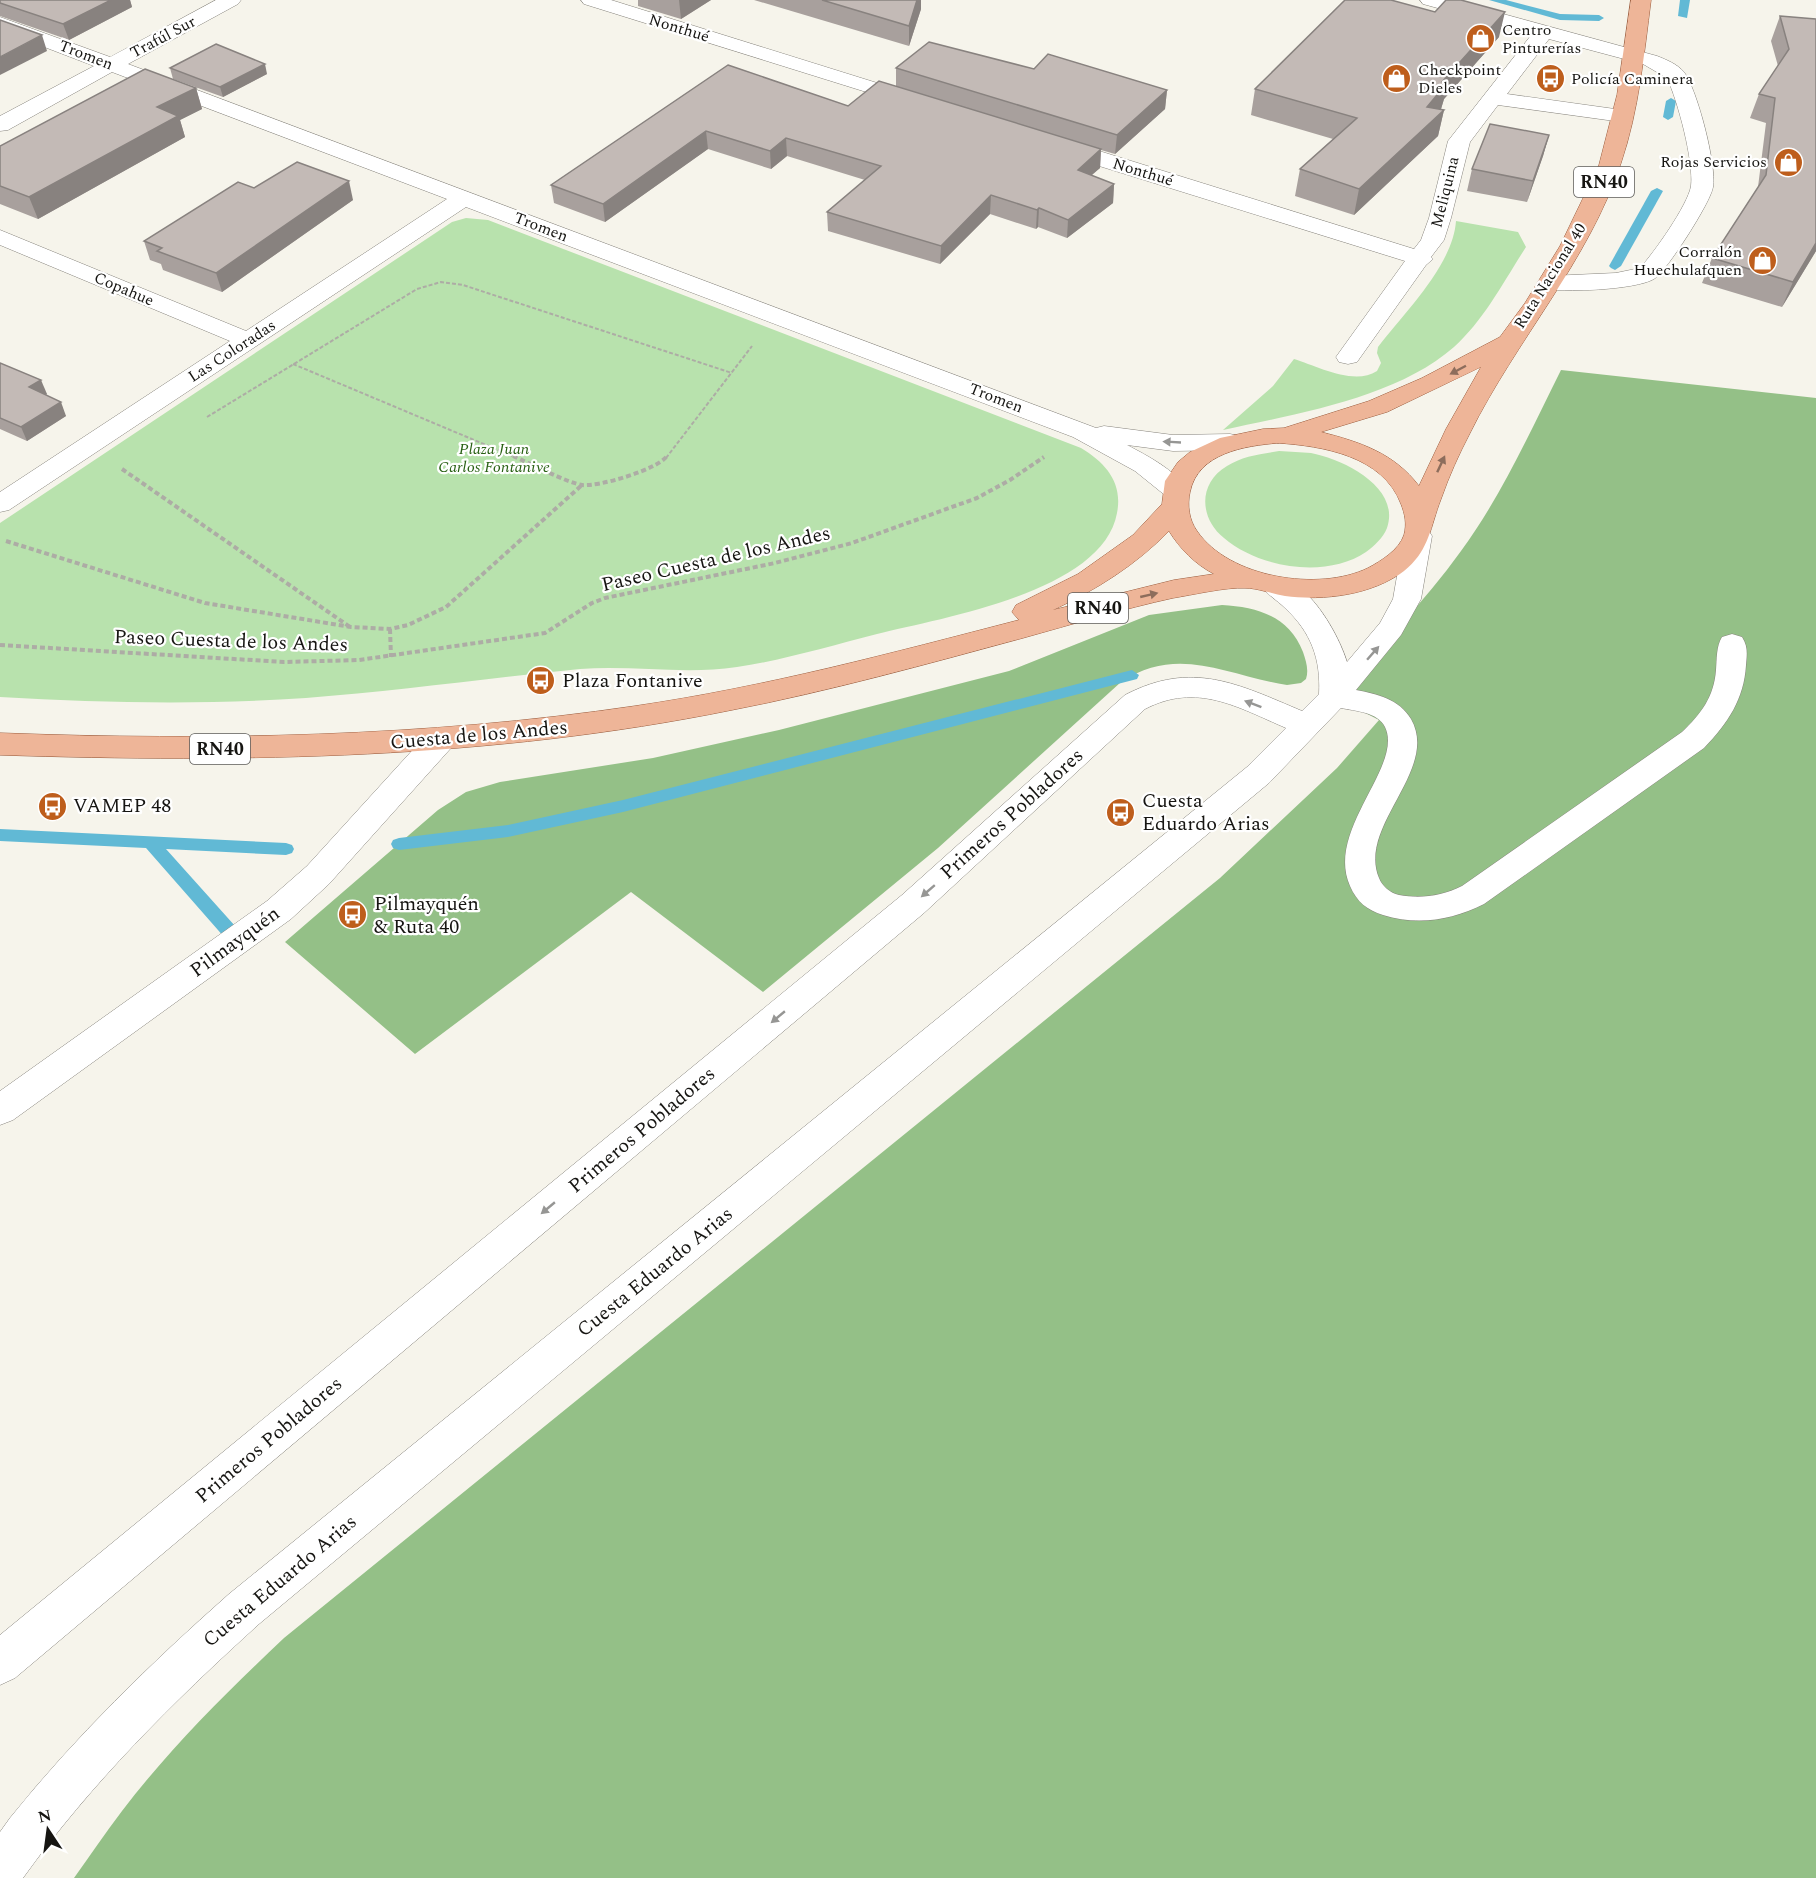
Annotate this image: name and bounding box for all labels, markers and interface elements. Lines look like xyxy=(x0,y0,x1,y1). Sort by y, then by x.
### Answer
street label: Nonthué xyxy=(646,7,713,49)
street label: Trafúl Sur xyxy=(126,10,200,64)
place label: Centro Pinturerías xyxy=(1502,18,1581,60)
shop icon: Centro Pinturerías xyxy=(1465,23,1497,55)
street label: Tromen xyxy=(56,34,116,76)
place label: Checkpoint Dieles xyxy=(1418,58,1501,100)
shop icon: Checkpoint Dieles xyxy=(1381,63,1413,95)
bus stop icon: Policía Caminera xyxy=(1534,63,1566,95)
place label: Policía Caminera xyxy=(1571,67,1693,91)
shop icon: Rojas Servicios xyxy=(1772,146,1804,178)
place label: Rojas Servicios xyxy=(1660,150,1767,174)
street label: Nonthué xyxy=(1110,151,1177,193)
street label: Meliquina xyxy=(1425,154,1465,230)
road number: RN40 xyxy=(1574,167,1634,197)
street label: Tromen xyxy=(511,206,571,248)
street label: Ruta Nacional 40 xyxy=(1508,219,1592,333)
place label: Corralón Huechulafquen xyxy=(1634,240,1742,282)
shop icon: Corralón Huechulafquen xyxy=(1747,245,1779,277)
street label: Copahue xyxy=(90,266,158,312)
street label: Las Coloradas xyxy=(183,314,281,388)
one-way arrow xyxy=(1449,365,1466,375)
street label: Tromen xyxy=(966,377,1026,419)
park label: Plaza Juan Carlos Fontanive xyxy=(438,437,550,479)
one-way arrow xyxy=(1162,438,1181,447)
one-way arrow xyxy=(1436,456,1445,473)
street label: Paseo Cuesta de los Andes xyxy=(598,518,834,600)
one-way arrow xyxy=(1140,590,1159,599)
road number: RN40 xyxy=(1068,593,1128,623)
street label: Paseo Cuesta de los Andes xyxy=(113,622,349,660)
one-way arrow xyxy=(1366,646,1379,661)
bus stop icon: Plaza Fontanive xyxy=(525,665,557,697)
place label: Plaza Fontanive xyxy=(562,666,703,696)
one-way arrow xyxy=(1243,699,1261,709)
street label: Cuesta de los Andes xyxy=(389,712,569,758)
road number: RN40 xyxy=(190,734,250,764)
street label: Primeros Pobladores xyxy=(934,741,1090,887)
place label: Cuesta Eduardo Arias xyxy=(1142,786,1270,839)
bus stop icon: VAMEP 48 xyxy=(36,790,68,822)
place label: VAMEP 48 xyxy=(73,791,171,821)
bus stop icon: Cuesta Eduardo Arias xyxy=(1105,796,1137,828)
one-way arrow xyxy=(921,884,936,897)
place label: Pilmayquén & Ruta 40 xyxy=(374,889,479,942)
street label: Pilmayquén xyxy=(184,899,286,985)
bus stop icon: Pilmayquén & Ruta 40 xyxy=(337,899,369,931)
one-way arrow xyxy=(770,1010,786,1023)
street label: Primeros Pobladores xyxy=(562,1059,722,1201)
street label: Cuesta Eduardo Arias xyxy=(570,1199,740,1345)
one-way arrow xyxy=(540,1202,556,1215)
street label: Primeros Pobladores xyxy=(189,1369,349,1511)
street label: Cuesta Eduardo Arias xyxy=(196,1507,364,1655)
north arrow xyxy=(18,1800,78,1860)
text: N xyxy=(36,1803,54,1830)

